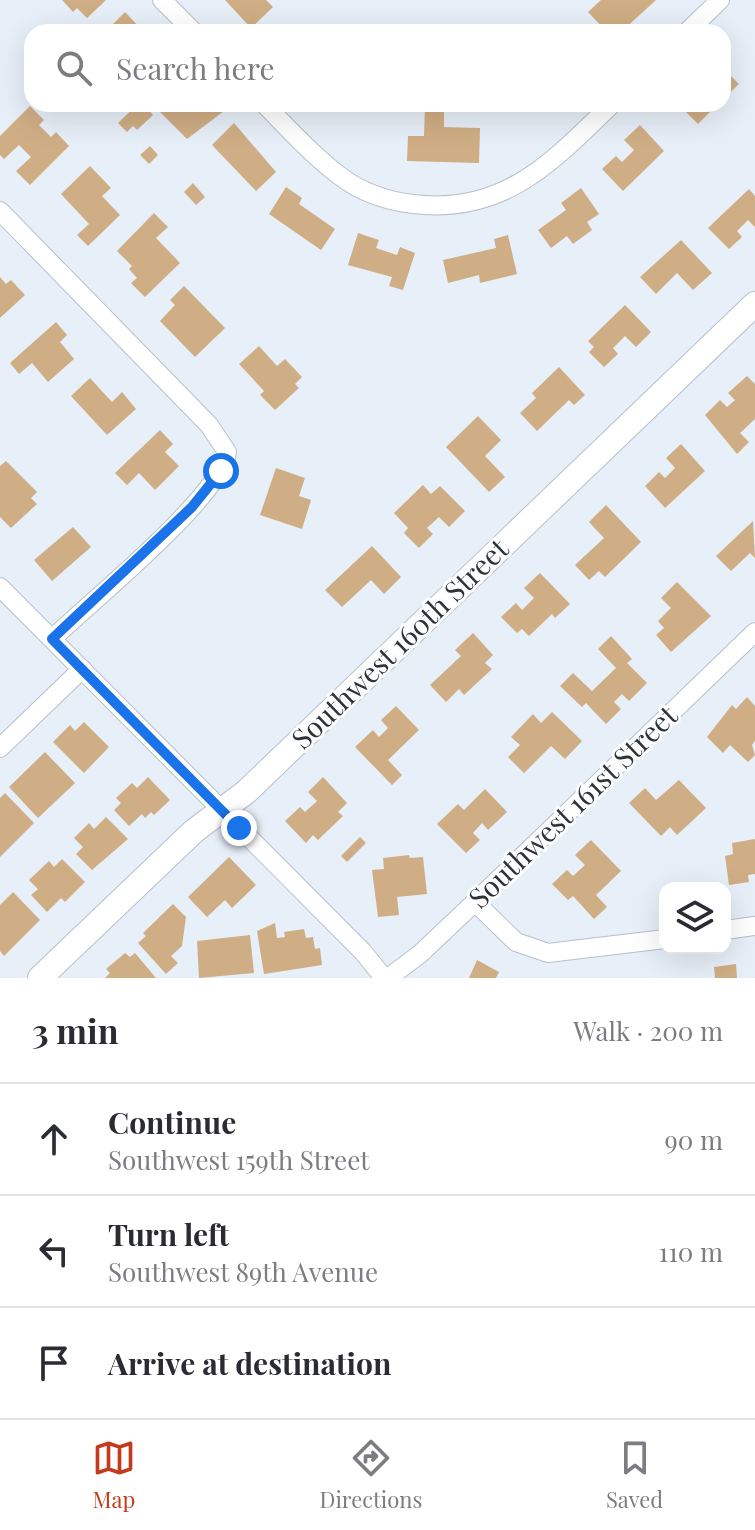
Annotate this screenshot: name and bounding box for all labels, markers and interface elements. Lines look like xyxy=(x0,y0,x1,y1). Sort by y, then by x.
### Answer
search box xyxy=(24,24,731,112)
icon: search xyxy=(52,46,96,90)
text: Search here xyxy=(116,48,275,88)
route start xyxy=(203,453,239,489)
street label: Southwest 160th Street xyxy=(283,529,516,756)
street label: Southwest 161st Street xyxy=(460,696,685,915)
route end xyxy=(221,810,257,846)
map controls xyxy=(659,882,731,954)
button: layers xyxy=(659,882,731,954)
text: 3 min xyxy=(32,1007,119,1053)
text: Walk · 200 m xyxy=(573,1013,723,1048)
text: Continue xyxy=(108,1102,236,1142)
icon: ahead xyxy=(32,1117,76,1161)
text: 90 m xyxy=(665,1122,723,1157)
text: Southwest 159th Street xyxy=(108,1142,370,1177)
text: Turn left xyxy=(108,1214,229,1254)
icon: left xyxy=(32,1229,76,1273)
text: 110 m xyxy=(659,1234,723,1269)
text: Southwest 89th Avenue xyxy=(108,1254,378,1289)
icon: arrive xyxy=(32,1341,76,1385)
text: Arrive at destination xyxy=(108,1343,391,1383)
tab: Map xyxy=(92,1436,136,1514)
tab: Directions xyxy=(319,1436,422,1514)
tab: Saved xyxy=(606,1436,663,1514)

